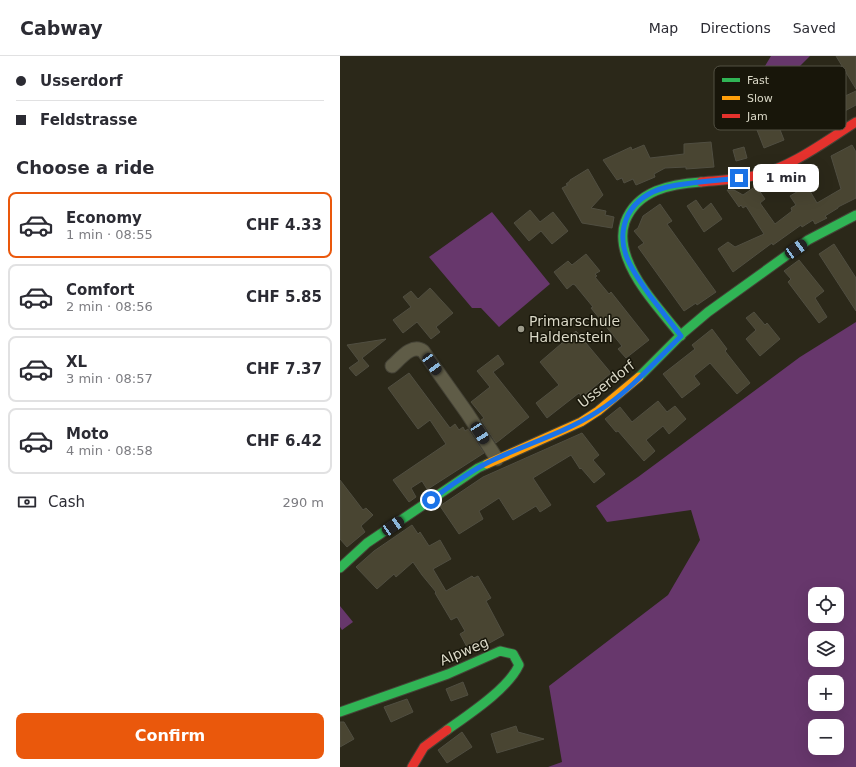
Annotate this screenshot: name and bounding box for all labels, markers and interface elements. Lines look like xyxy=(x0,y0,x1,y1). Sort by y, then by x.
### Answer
text: Cabway xyxy=(20,17,103,39)
text: Map xyxy=(649,20,678,36)
text: Directions xyxy=(700,20,771,36)
text: Saved xyxy=(793,20,836,36)
legend xyxy=(714,66,846,130)
text: Usserdorf xyxy=(40,72,123,90)
text: Fast xyxy=(747,74,770,87)
text: Slow xyxy=(747,92,773,105)
text: Jam xyxy=(746,110,768,123)
text: Feldstrasse xyxy=(40,111,137,129)
text: Choose a ride xyxy=(16,157,155,178)
callout: 1 min xyxy=(753,164,819,192)
route end xyxy=(730,169,748,187)
text: 1 min xyxy=(766,170,806,185)
icon: car xyxy=(18,207,54,243)
text: Economy xyxy=(66,209,142,227)
text: CHF 4.33 xyxy=(246,216,322,234)
text: 1 min · 08:55 xyxy=(66,227,153,242)
car xyxy=(783,237,809,261)
icon: car xyxy=(18,279,54,315)
text: Comfort xyxy=(66,281,134,299)
text: CHF 5.85 xyxy=(246,288,322,306)
text: 2 min · 08:56 xyxy=(66,299,153,314)
place label: Primarschule Haldenstein xyxy=(529,313,620,345)
marker: Primarschule Haldenstein xyxy=(516,324,526,334)
icon: car xyxy=(18,351,54,387)
car xyxy=(420,351,444,377)
text: XL xyxy=(66,353,87,371)
street label: Usserdorf xyxy=(575,356,638,411)
text: CHF 7.37 xyxy=(246,360,322,378)
text: 3 min · 08:57 xyxy=(66,371,153,386)
car xyxy=(468,420,492,446)
icon: car xyxy=(18,423,54,459)
text: Moto xyxy=(66,425,109,443)
text: CHF 6.42 xyxy=(246,432,322,450)
text: 4 min · 08:58 xyxy=(66,443,153,458)
icon: cash xyxy=(16,491,38,513)
route start xyxy=(422,491,440,509)
text: Cash xyxy=(48,493,85,511)
text: 290 m xyxy=(282,495,324,510)
car xyxy=(380,514,406,538)
map controls xyxy=(808,587,844,755)
button: locate xyxy=(808,587,844,623)
button: layers xyxy=(808,631,844,667)
street label: Alpweg xyxy=(437,634,491,668)
button: + xyxy=(808,675,844,711)
button: Confirm xyxy=(16,713,324,759)
button: − xyxy=(808,719,844,755)

